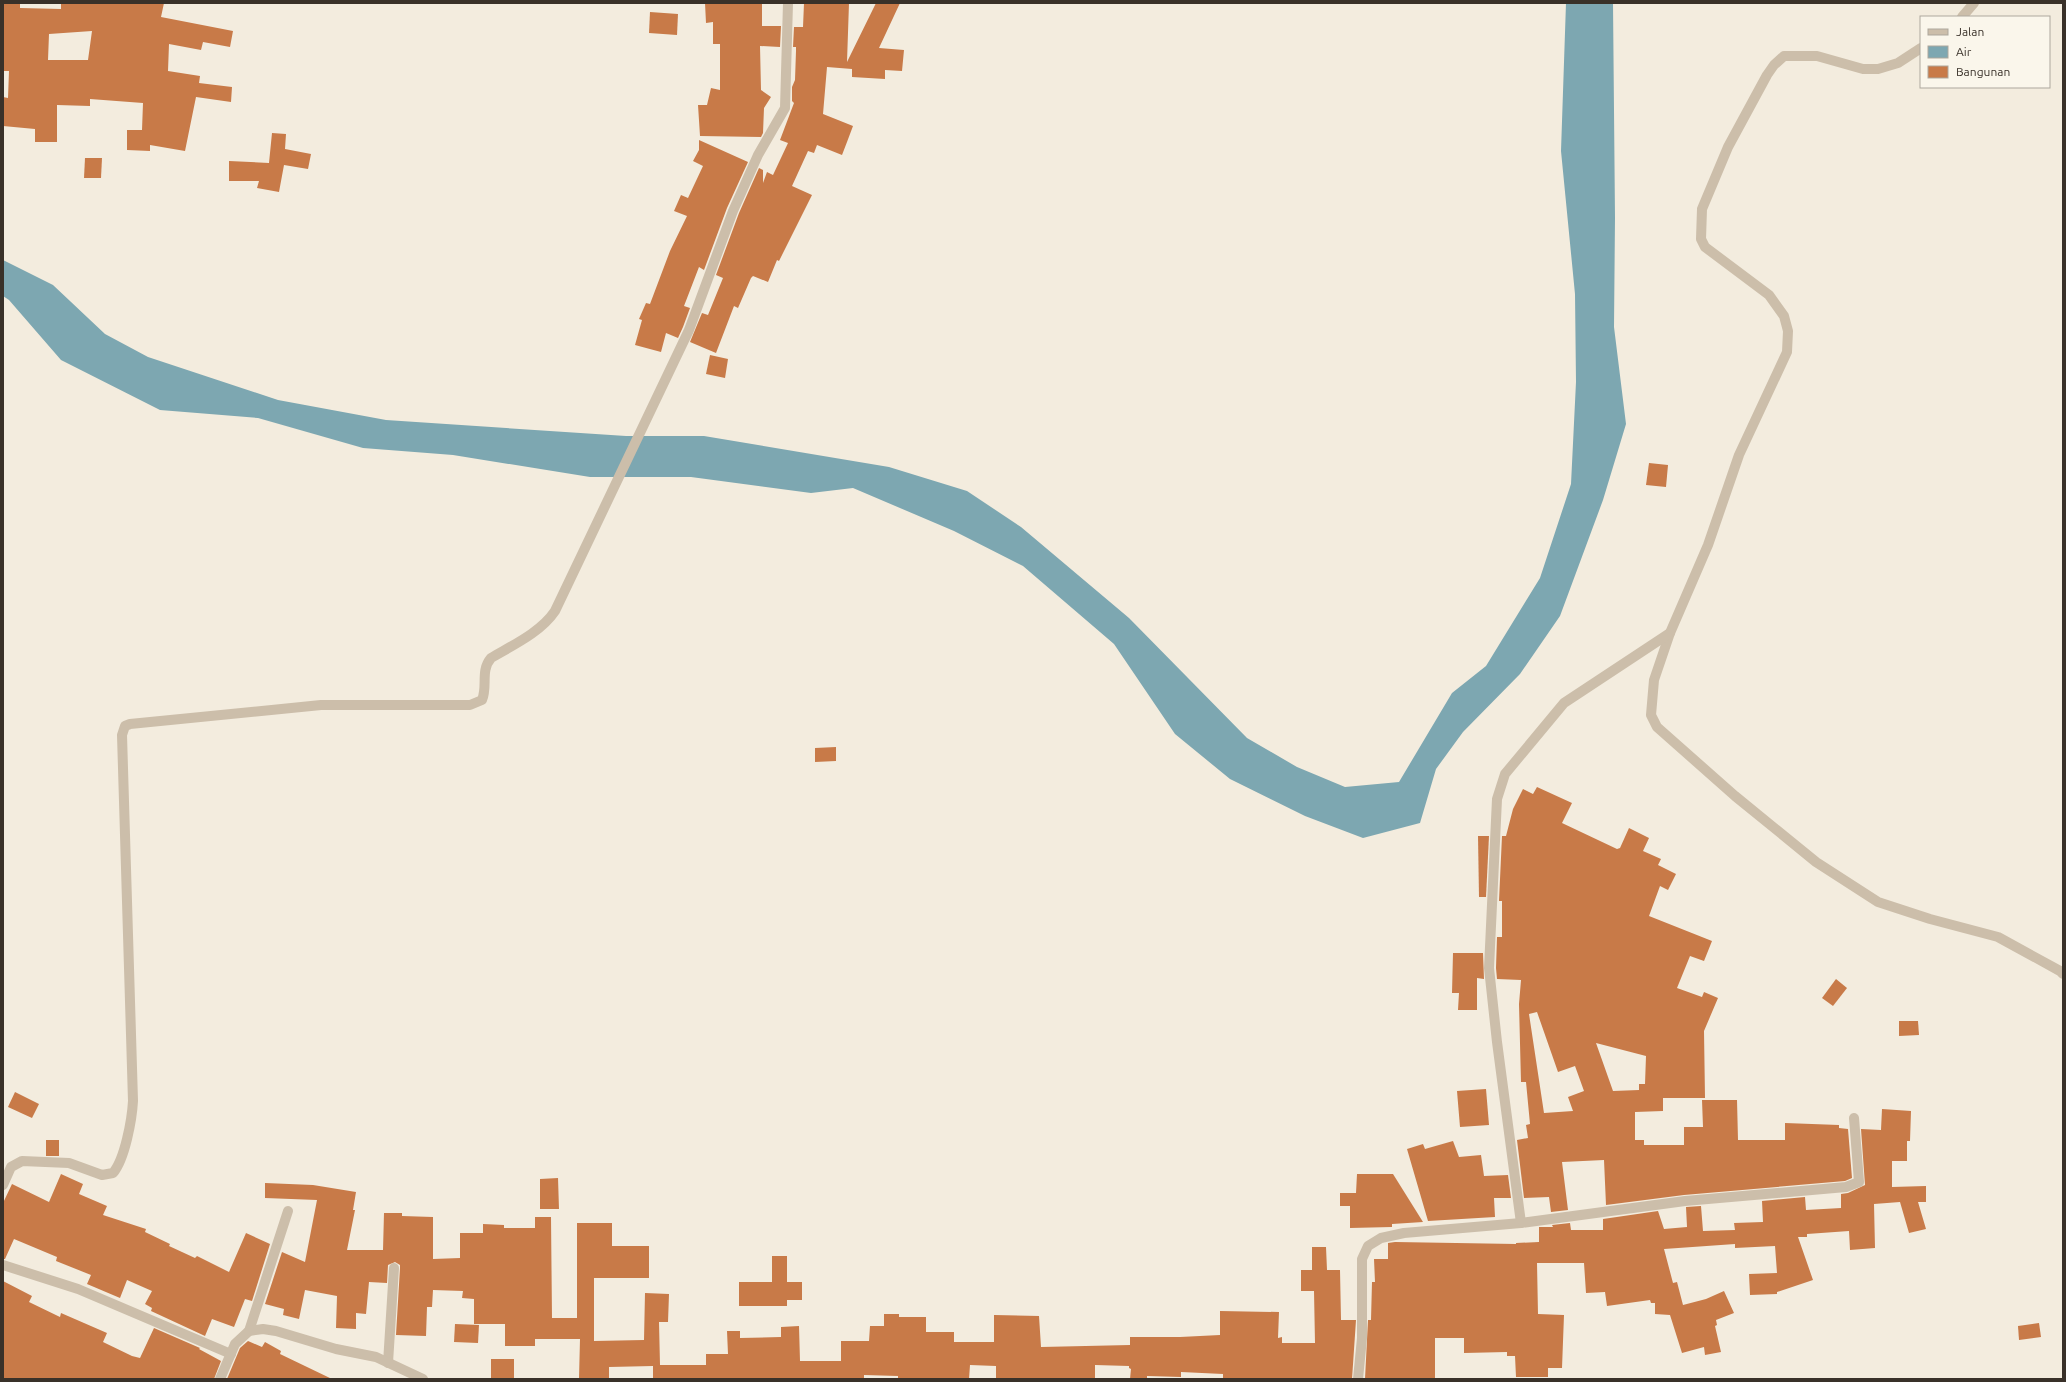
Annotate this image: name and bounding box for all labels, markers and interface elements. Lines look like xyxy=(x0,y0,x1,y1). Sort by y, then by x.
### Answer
legend xyxy=(1920,16,2050,88)
text: Jalan xyxy=(1956,25,1984,38)
text: Air xyxy=(1956,45,1972,58)
text: Bangunan xyxy=(1956,65,2010,78)

